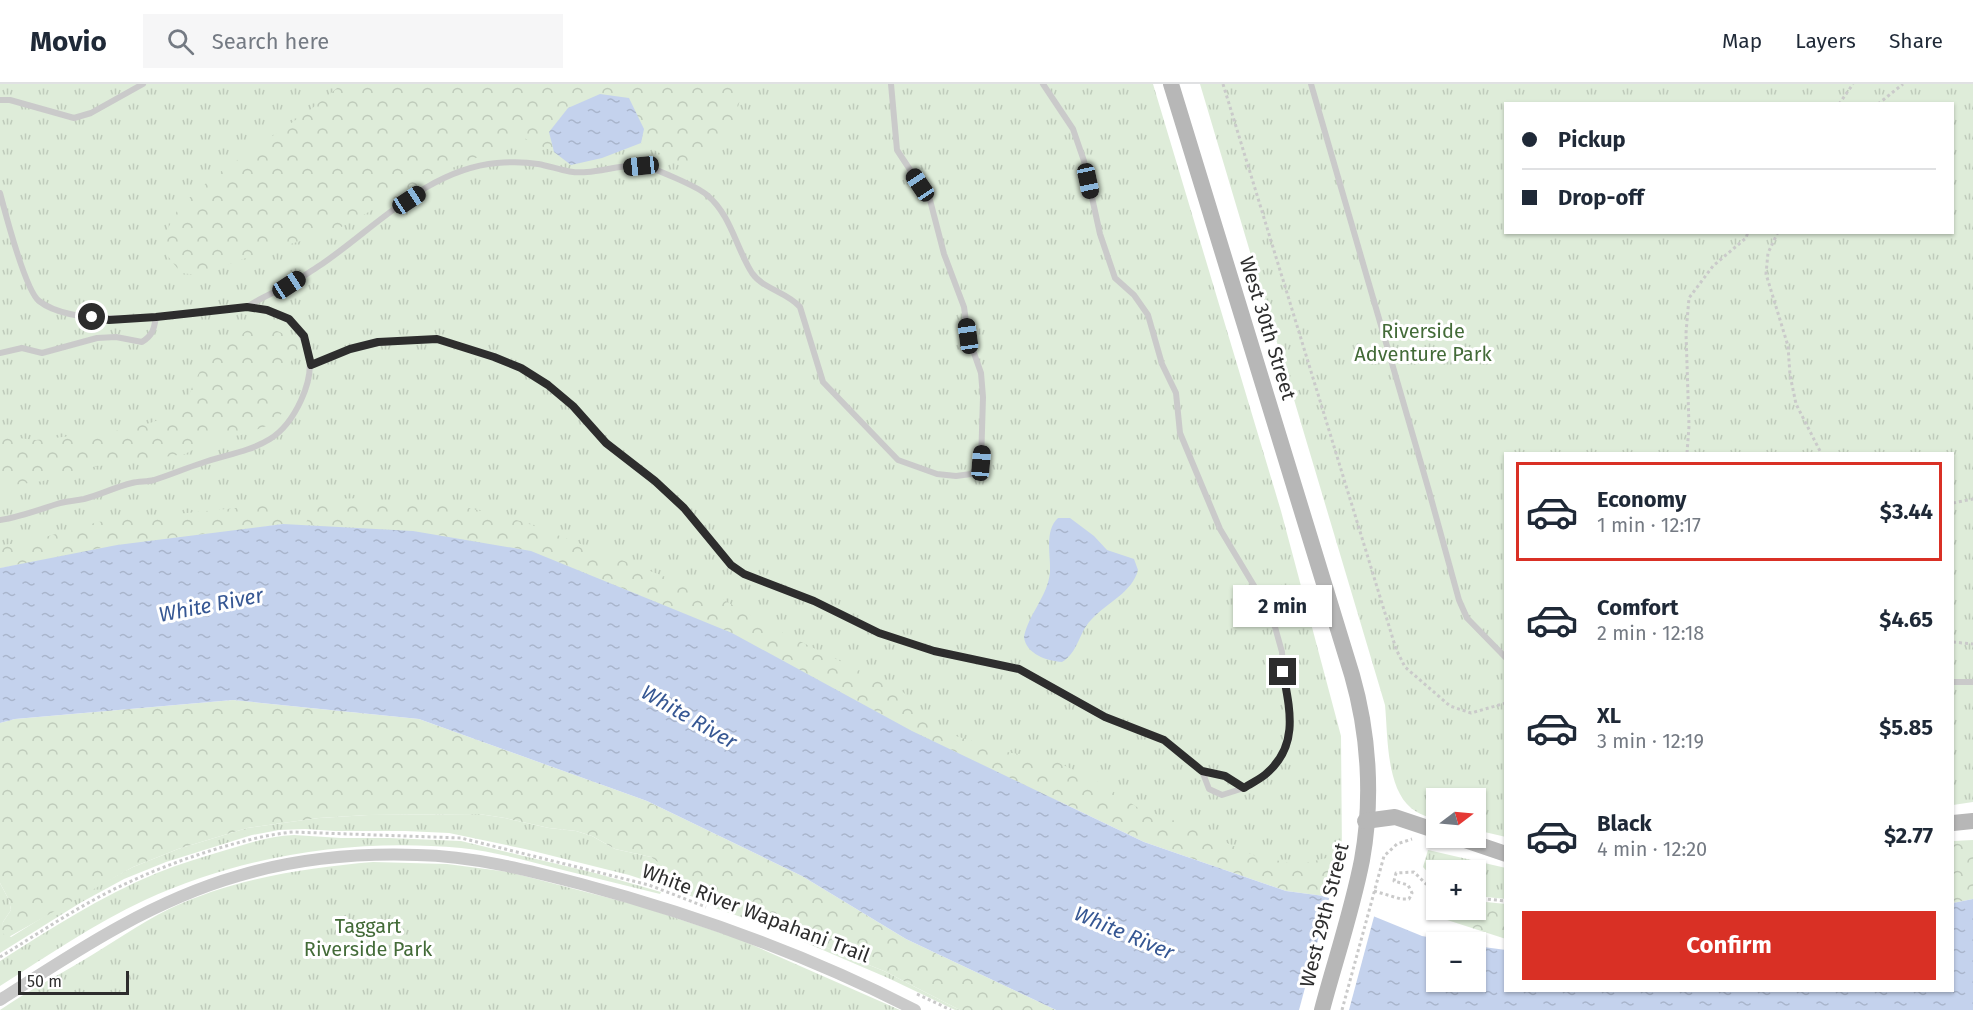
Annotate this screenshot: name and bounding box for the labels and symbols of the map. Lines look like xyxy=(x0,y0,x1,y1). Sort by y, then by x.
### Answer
car xyxy=(622,155,660,177)
car xyxy=(1075,162,1101,200)
car xyxy=(902,165,938,205)
car xyxy=(389,183,429,217)
street label: West 30th Street xyxy=(1235,253,1301,403)
car xyxy=(269,268,309,302)
route start xyxy=(78,303,105,330)
car xyxy=(957,317,979,355)
park label: Riverside Adventure Park xyxy=(1354,319,1492,366)
car xyxy=(970,444,992,482)
water label: White River xyxy=(156,582,267,628)
callout: 2 min xyxy=(1234,585,1332,627)
route end xyxy=(1269,658,1296,685)
water label: White River xyxy=(637,679,742,755)
north arrow xyxy=(1426,788,1486,848)
street label: West 29th Street xyxy=(1294,840,1354,990)
street label: White River Wapahani Trail xyxy=(639,858,873,968)
water label: White River xyxy=(1070,900,1179,966)
park label: Taggart Riverside Park xyxy=(304,914,433,961)
scale bar xyxy=(18,968,129,996)

